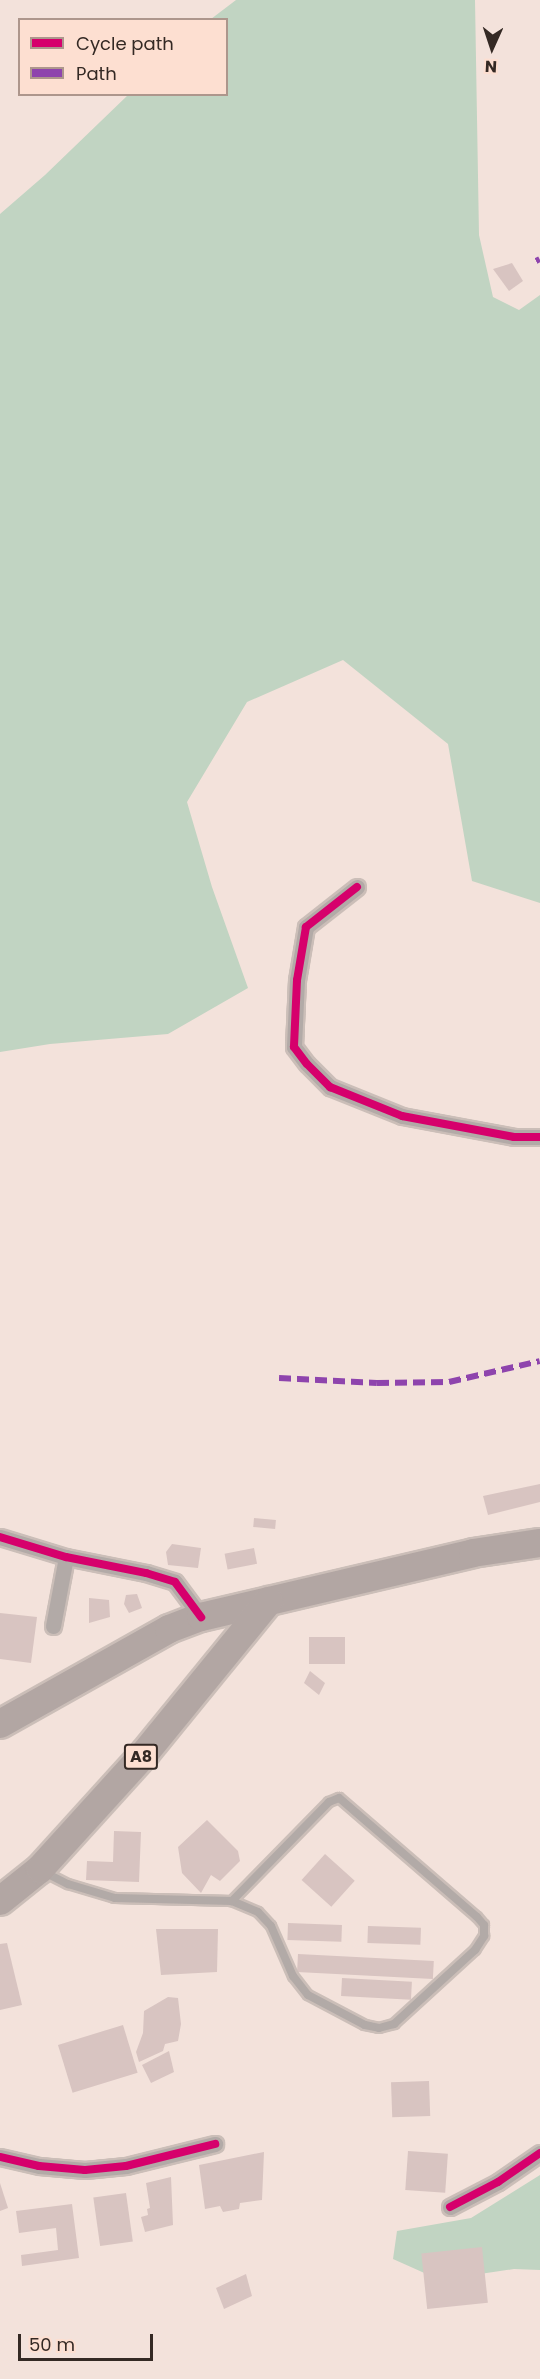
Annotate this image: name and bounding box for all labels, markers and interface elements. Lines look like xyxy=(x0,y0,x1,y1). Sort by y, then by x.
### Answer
legend xyxy=(18,18,228,96)
north arrow xyxy=(462,18,522,78)
text: Cycle path xyxy=(76,31,174,56)
text: N xyxy=(484,55,498,78)
text: Path xyxy=(76,61,117,86)
road number: A8 xyxy=(123,1744,159,1770)
scale bar xyxy=(21,2322,156,2360)
text: 50 m xyxy=(29,2332,75,2357)

